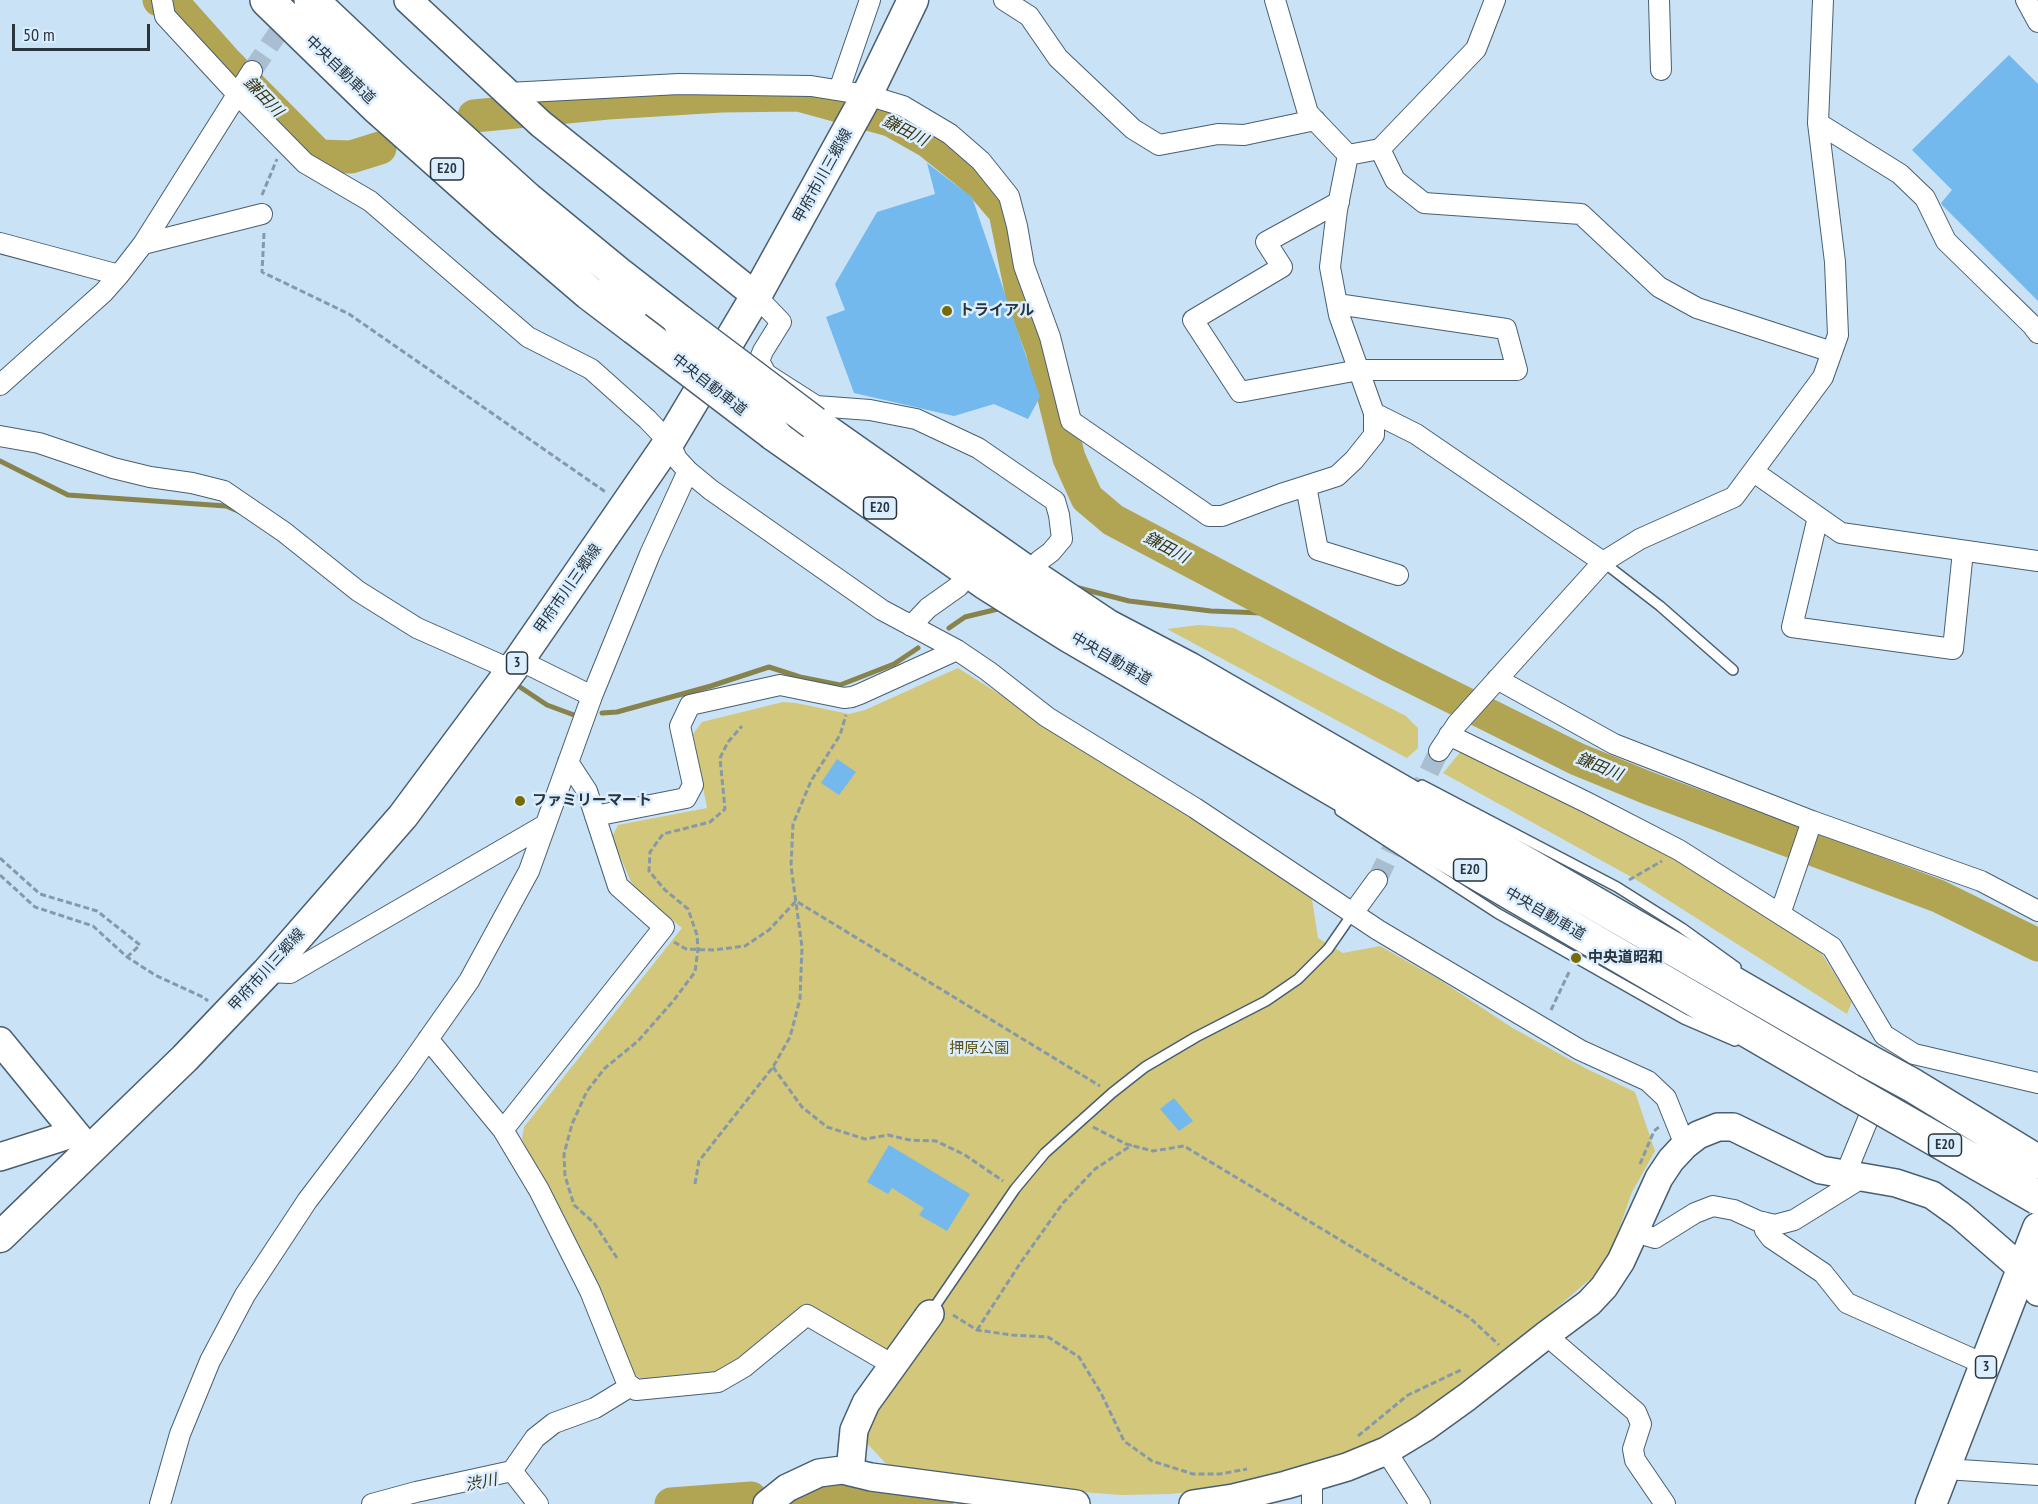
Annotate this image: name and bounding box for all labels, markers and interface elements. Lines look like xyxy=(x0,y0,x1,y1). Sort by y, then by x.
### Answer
scale bar xyxy=(15,12,153,50)
text: 50 m xyxy=(23,23,55,46)
street label: 中央自動車道 xyxy=(301,32,379,108)
water label: 鎌田川 xyxy=(239,73,287,121)
water label: 鎌田川 xyxy=(879,112,931,150)
street label: 甲府市川三郷線 xyxy=(790,126,856,226)
road number: E20 xyxy=(430,158,464,180)
place label: トライアル xyxy=(959,302,1034,320)
marker: トライアル xyxy=(940,304,954,318)
street label: 中央自動車道 xyxy=(668,350,750,420)
road number: E20 xyxy=(864,497,896,519)
water label: 鎌田川 xyxy=(1140,528,1192,568)
street label: 甲府市川三郷線 xyxy=(531,541,605,637)
street label: 中央自動車道 xyxy=(1068,629,1154,689)
road number: 3 xyxy=(506,652,528,674)
water label: 鎌田川 xyxy=(1573,749,1625,785)
place label: ファミリーマート xyxy=(532,792,652,810)
marker: ファミリーマート xyxy=(513,794,527,808)
road number: E20 xyxy=(1454,859,1486,881)
street label: 中央自動車道 xyxy=(1502,884,1588,944)
street label: 甲府市川三郷線 xyxy=(225,925,309,1015)
place label: 中央道昭和 xyxy=(1588,949,1663,967)
marker: 中央道昭和 xyxy=(1569,951,1583,965)
park label: 押原公園 xyxy=(949,1040,1009,1058)
road number: E20 xyxy=(1928,1134,1962,1156)
road number: 3 xyxy=(1976,1356,1996,1378)
water label: 渋川 xyxy=(463,1471,499,1495)

